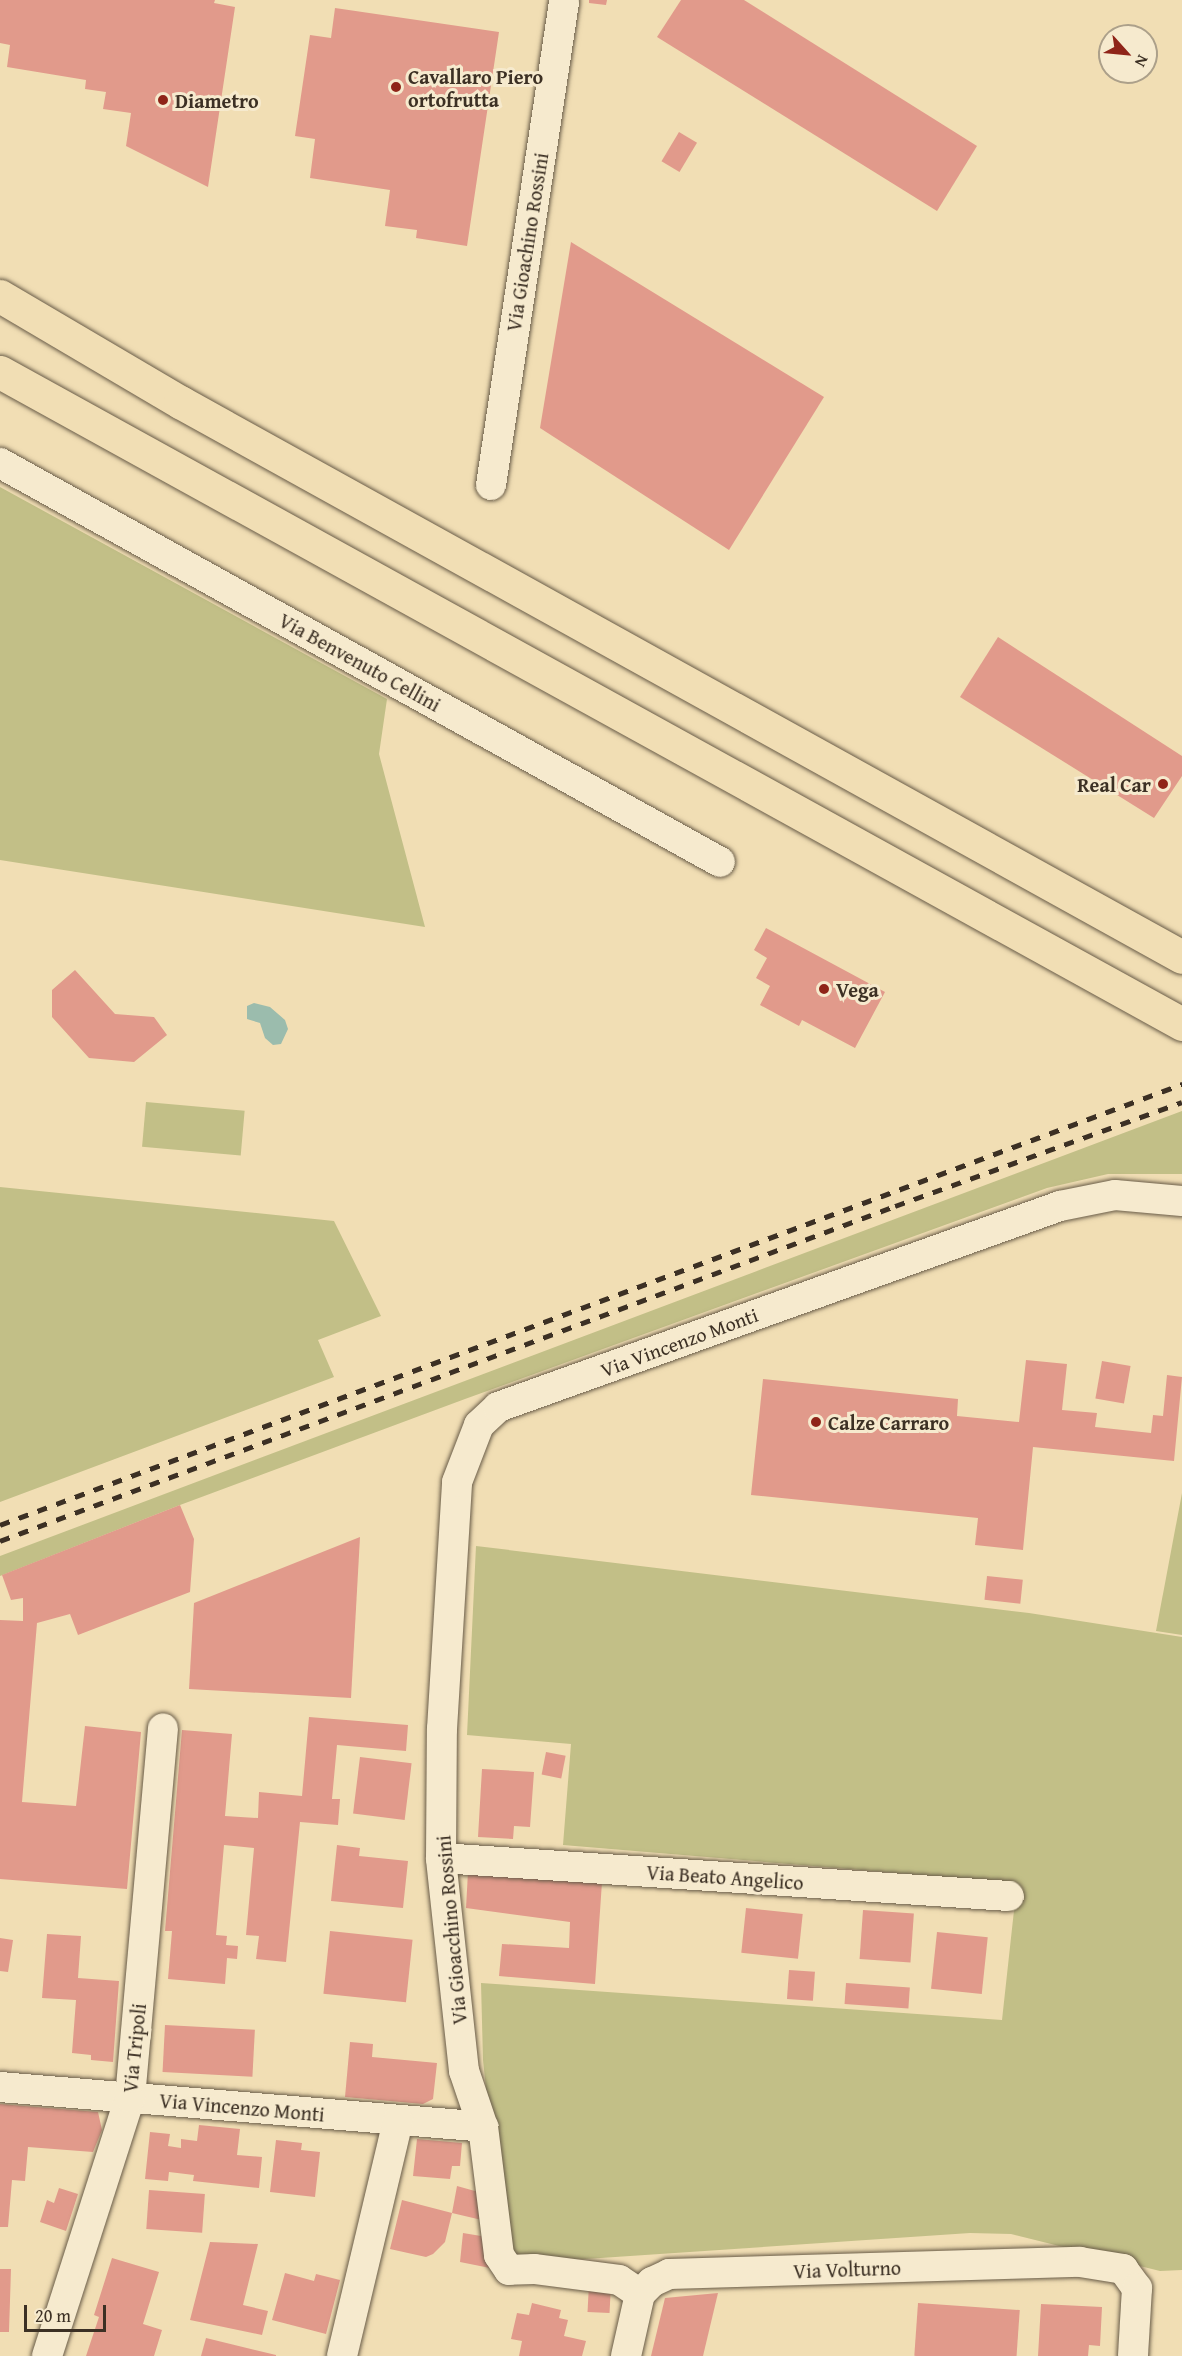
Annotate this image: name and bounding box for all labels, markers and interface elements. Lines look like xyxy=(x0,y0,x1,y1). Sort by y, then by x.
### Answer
north arrow xyxy=(1098,24,1158,84)
text: N xyxy=(1129,51,1155,71)
place label: Cavallaro Piero ortofrutta xyxy=(408,64,543,111)
marker: Cavallaro Piero ortofrutta xyxy=(389,80,403,94)
place label: Diametro xyxy=(175,88,259,112)
marker: Diametro xyxy=(156,93,170,107)
street label: Via Gioachino Rossini xyxy=(501,151,553,333)
street label: Via Benvenuto Cellini xyxy=(275,608,445,716)
place label: Real Car xyxy=(1077,772,1151,796)
marker: Real Car xyxy=(1156,777,1170,791)
place label: Vega xyxy=(836,977,879,1001)
marker: Vega xyxy=(817,982,831,996)
street label: Via Vincenzo Monti xyxy=(597,1302,761,1382)
place label: Calze Carraro xyxy=(828,1410,949,1434)
marker: Calze Carraro xyxy=(809,1415,823,1429)
street label: Via Gioacchino Rossini xyxy=(431,1834,471,2026)
street label: Via Beato Angelico xyxy=(646,1860,804,1894)
street label: Via Tripoli xyxy=(117,2002,151,2094)
street label: Via Vincenzo Monti xyxy=(158,2088,326,2126)
street label: Via Volturno xyxy=(793,2255,901,2283)
scale bar xyxy=(27,2293,110,2331)
text: 20 m xyxy=(35,2302,71,2329)

